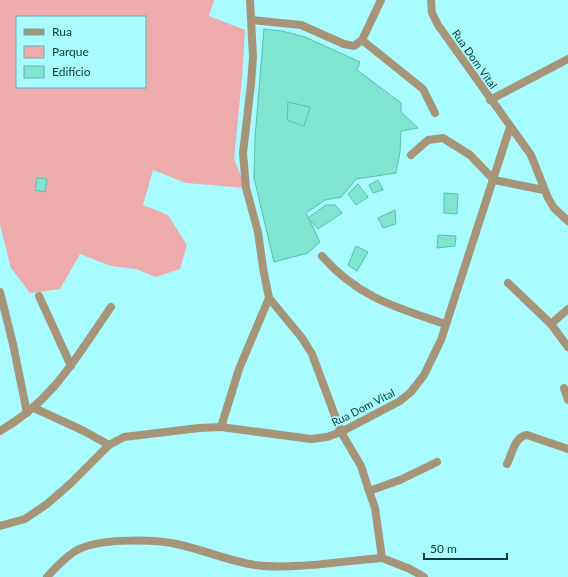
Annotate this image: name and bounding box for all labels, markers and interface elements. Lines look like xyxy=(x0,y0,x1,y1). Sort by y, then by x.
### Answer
legend xyxy=(16,16,146,88)
text: Rua xyxy=(52,24,72,39)
street label: Rua Dom Vital xyxy=(450,27,500,91)
text: Parque xyxy=(52,44,89,59)
text: Edifício xyxy=(52,64,91,79)
street label: Rua Dom Vital xyxy=(329,386,397,428)
scale bar xyxy=(424,535,507,561)
text: 50 m xyxy=(430,541,457,556)

